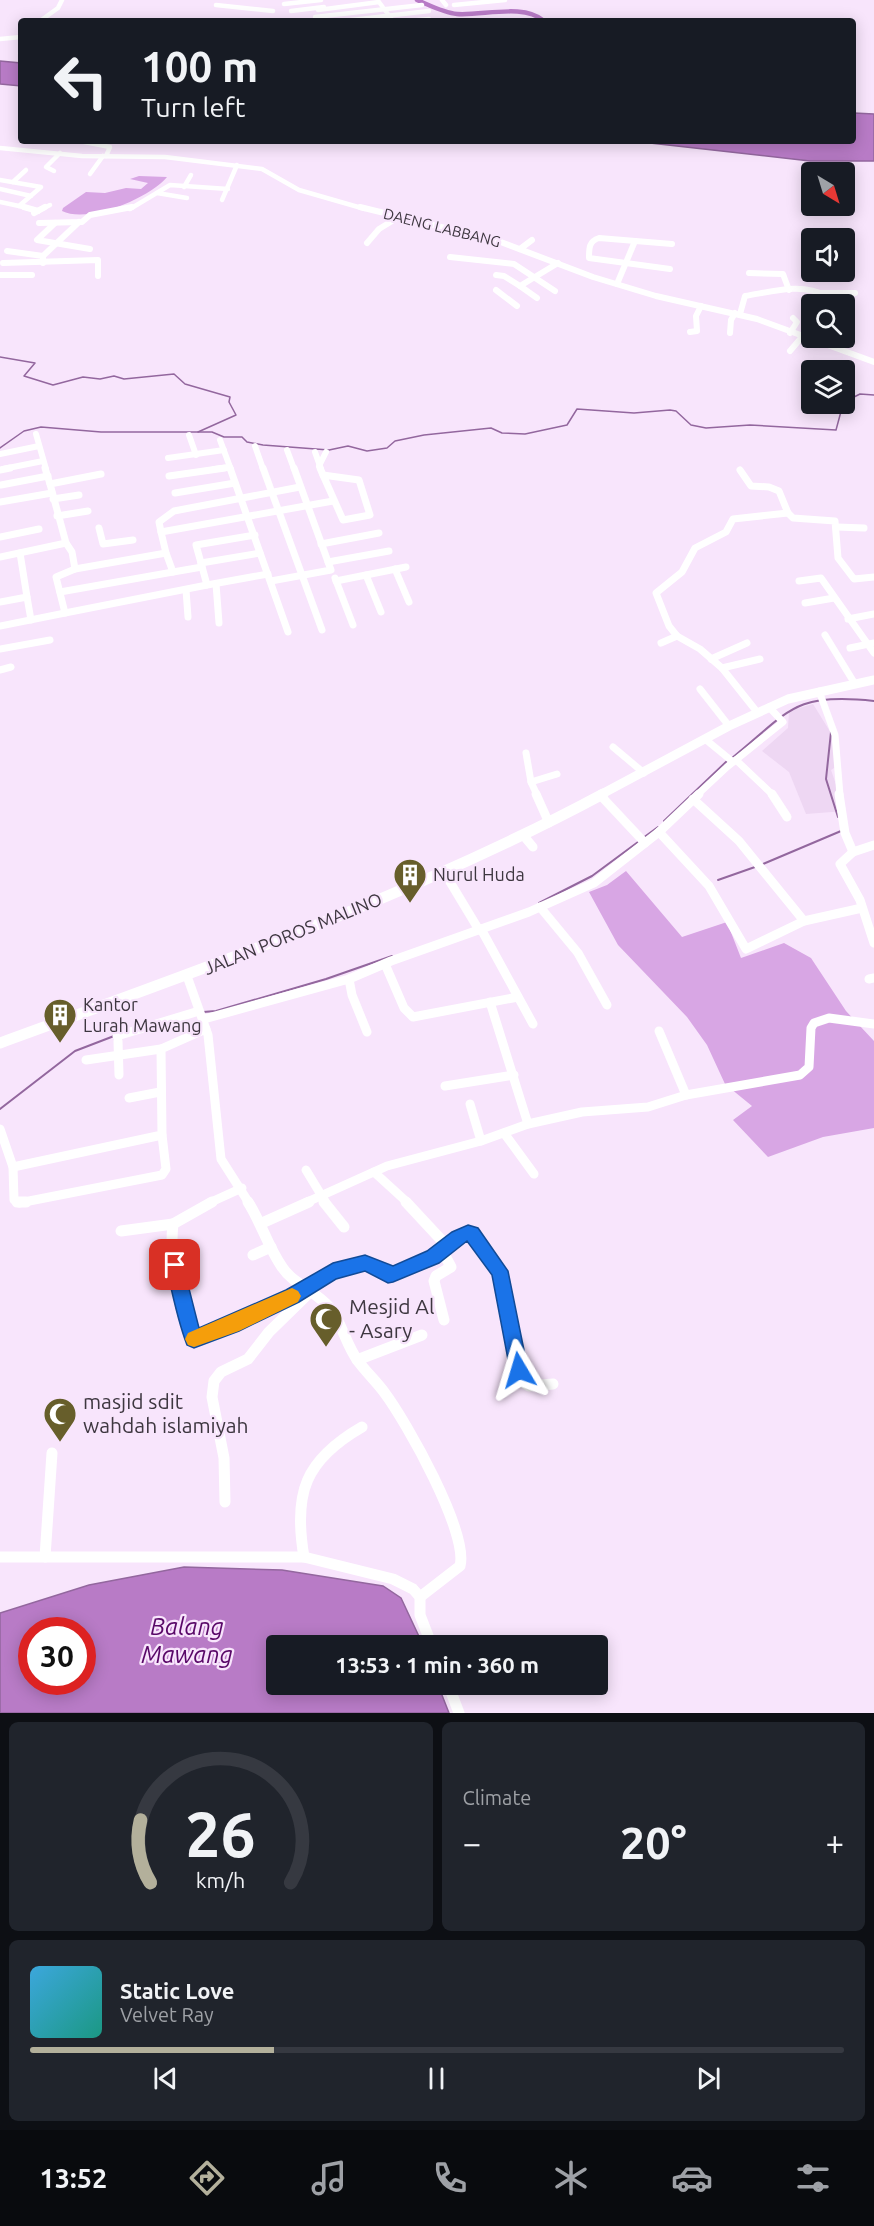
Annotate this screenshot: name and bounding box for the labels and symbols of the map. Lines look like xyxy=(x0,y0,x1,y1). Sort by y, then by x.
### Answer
north arrow xyxy=(801,162,855,216)
street label: DAENG LABBANG xyxy=(382,205,502,250)
building icon: Nurul Huda xyxy=(392,857,428,904)
place label: Nurul Huda xyxy=(433,864,525,884)
street label: JALAN POROS MALINO xyxy=(201,888,385,978)
place label: Kantor Lurah Mawang xyxy=(83,994,202,1035)
building icon: Kantor Lurah Mawang xyxy=(42,997,78,1044)
pin xyxy=(149,1239,200,1290)
place label: Mesjid Al - Asary xyxy=(349,1294,434,1342)
mosque icon: Mesjid Al - Asary xyxy=(308,1301,344,1348)
position arrow xyxy=(487,1338,551,1402)
place label: masjid sdit wahdah islamiyah xyxy=(83,1389,249,1437)
mosque icon: masjid sdit wahdah islamiyah xyxy=(42,1396,78,1443)
water label: Balang Mawang xyxy=(141,1613,233,1668)
speed limit sign: 30 xyxy=(18,1617,96,1695)

